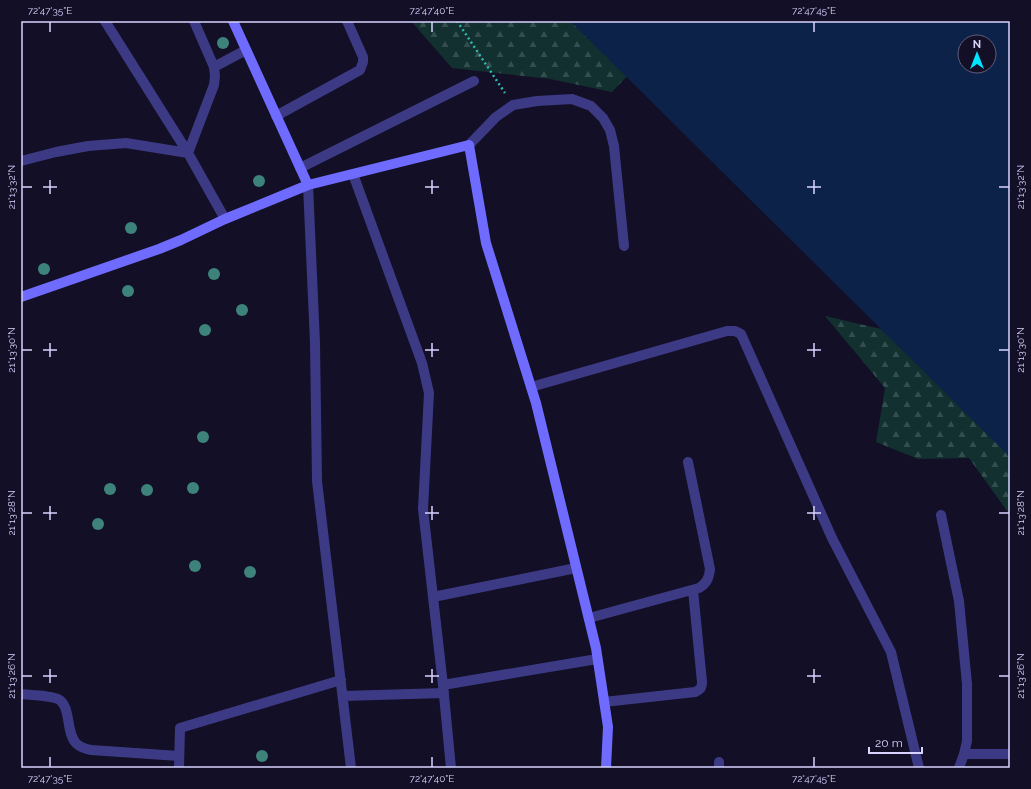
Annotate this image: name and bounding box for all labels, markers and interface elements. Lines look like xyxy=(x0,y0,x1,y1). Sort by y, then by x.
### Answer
text: 72°47'35"E xyxy=(28,5,72,16)
text: 72°47'40"E xyxy=(410,5,454,16)
text: 72°47'45"E xyxy=(792,5,836,16)
north arrow xyxy=(957,34,997,74)
text: N xyxy=(973,38,981,51)
text: 21°13'32"N xyxy=(6,165,17,209)
text: 21°13'32"N xyxy=(1015,165,1026,209)
text: 21°13'30"N xyxy=(6,327,17,373)
text: 21°13'30"N xyxy=(1015,327,1026,373)
text: 21°13'28"N xyxy=(6,490,17,536)
text: 21°13'28"N xyxy=(1015,490,1026,536)
text: 21°13'26"N xyxy=(6,653,17,699)
text: 21°13'26"N xyxy=(1015,653,1026,699)
scale bar xyxy=(869,729,922,755)
text: 20 m xyxy=(875,736,903,750)
text: 72°47'35"E xyxy=(28,773,72,784)
text: 72°47'40"E xyxy=(410,773,454,784)
text: 72°47'45"E xyxy=(792,773,836,784)

